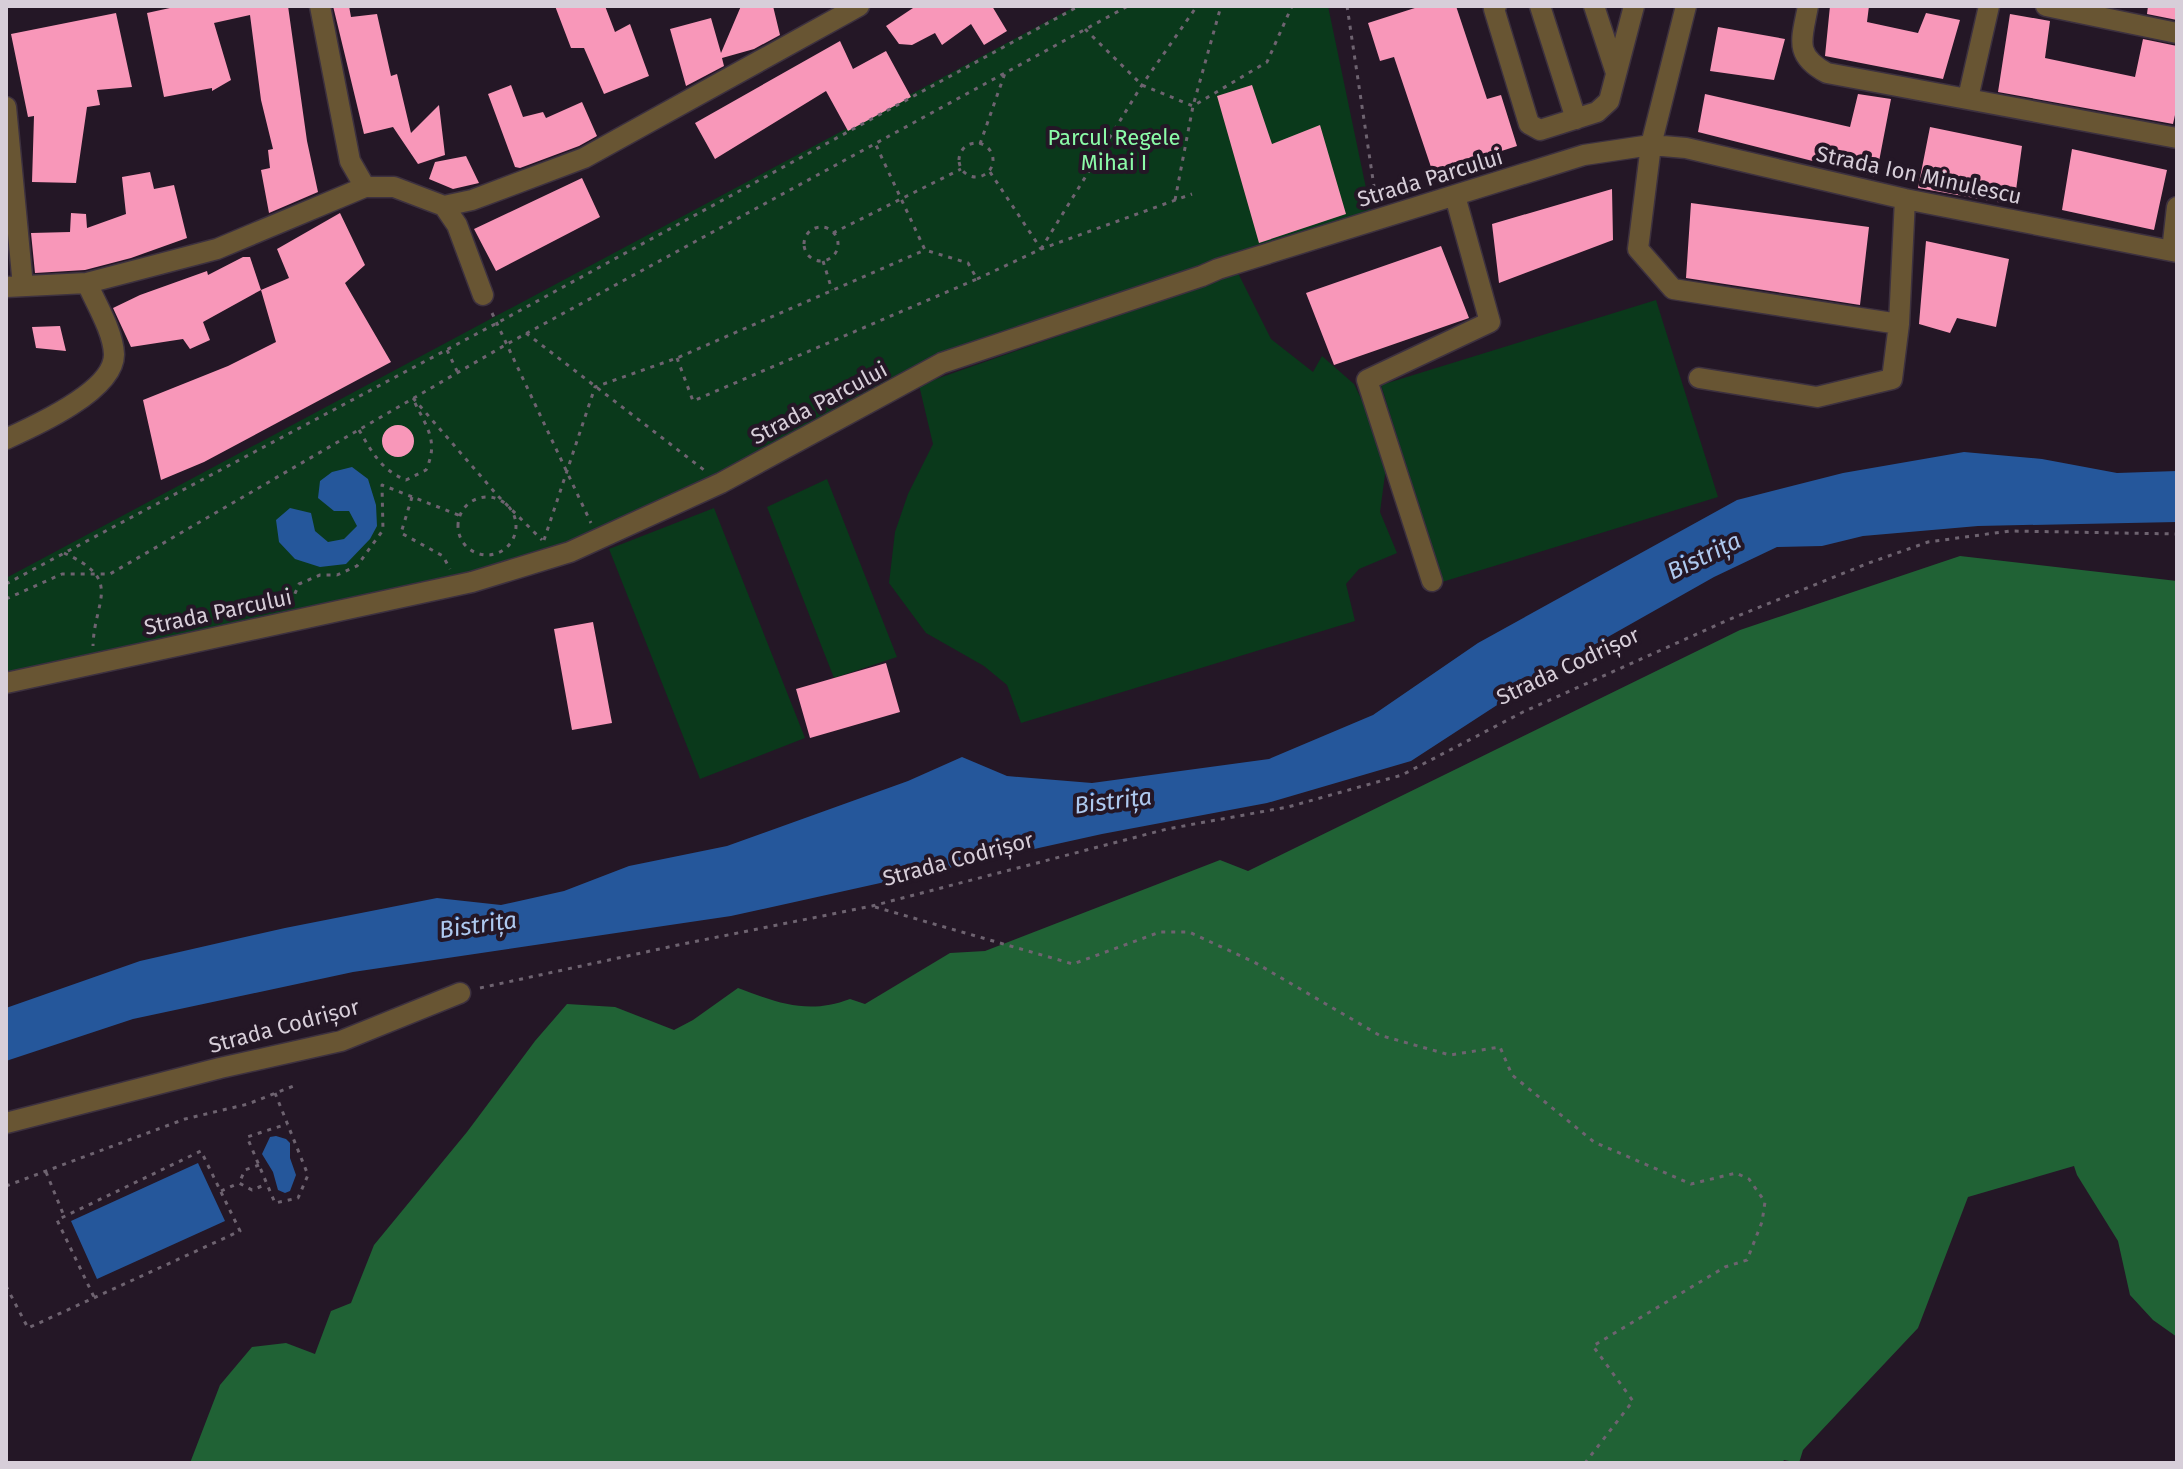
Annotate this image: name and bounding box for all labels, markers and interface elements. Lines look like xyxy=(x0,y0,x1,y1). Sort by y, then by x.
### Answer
park label: Parcul Regele Mihai I xyxy=(1047,124,1181,176)
street label: Strada Ion Minulescu xyxy=(1814,140,2024,210)
street label: Strada Parcului xyxy=(1354,143,1506,213)
street label: Strada Parcului xyxy=(746,356,892,450)
water label: Bistrița xyxy=(1663,526,1746,587)
street label: Strada Parcului xyxy=(142,583,294,641)
street label: Strada Codrișor xyxy=(1492,621,1644,711)
water label: Bistrița xyxy=(1072,782,1154,821)
street label: Strada Codrișor xyxy=(880,826,1037,892)
water label: Bistrița xyxy=(437,906,519,945)
street label: Strada Codrișor xyxy=(206,993,363,1059)

